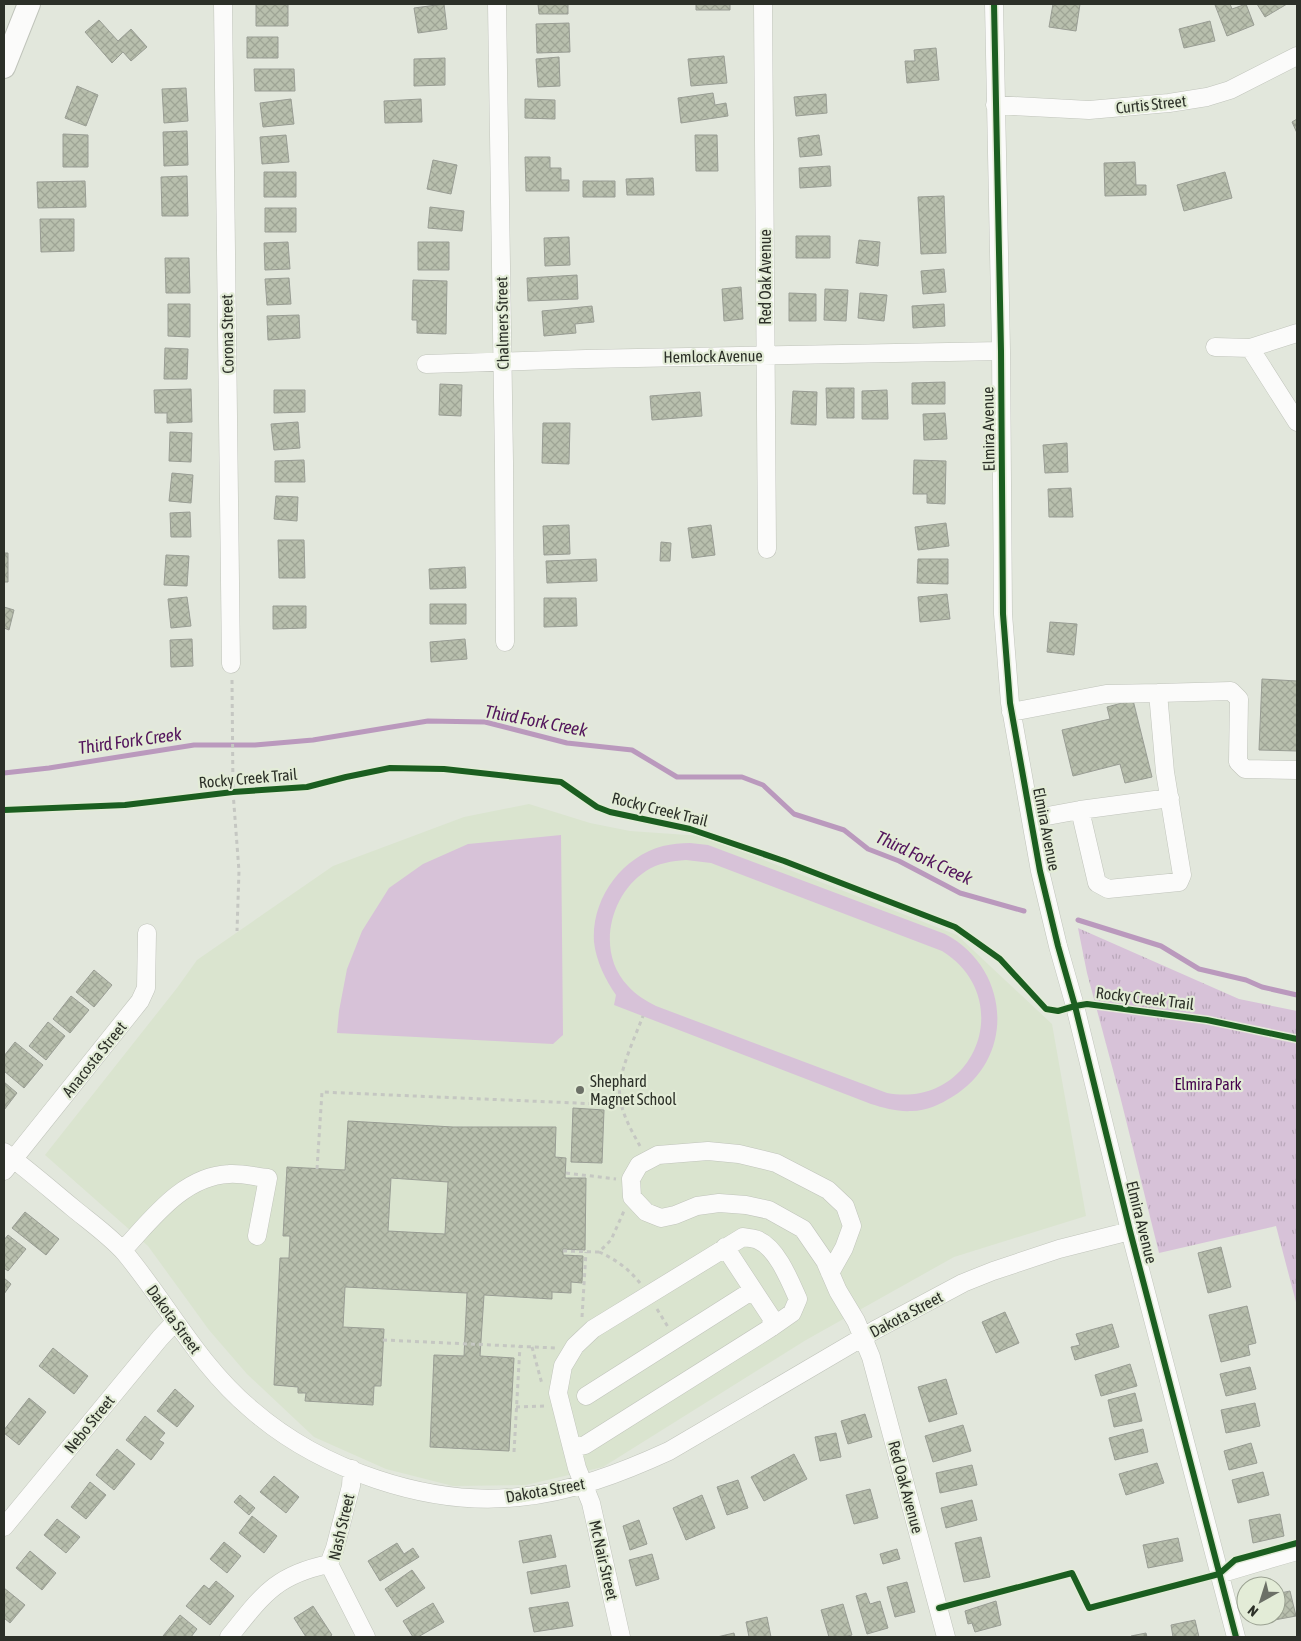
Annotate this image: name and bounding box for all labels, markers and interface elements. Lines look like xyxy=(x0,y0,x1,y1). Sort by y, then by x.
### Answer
street label: Curtis Street xyxy=(1115,91,1187,117)
street label: Red Oak Avenue xyxy=(756,229,774,325)
street label: Chalmers Street xyxy=(492,276,512,370)
street label: Corona Street xyxy=(217,294,237,374)
street label: Hemlock Avenue xyxy=(663,346,763,366)
street label: Elmira Avenue xyxy=(978,387,998,471)
water label: Third Fork Creek xyxy=(483,700,590,741)
water label: Third Fork Creek xyxy=(77,723,184,758)
street label: Rocky Creek Trail xyxy=(198,765,299,792)
street label: Elmira Avenue xyxy=(1030,786,1064,872)
street label: Rocky Creek Trail xyxy=(610,788,711,831)
water label: Third Fork Creek xyxy=(873,826,977,889)
street label: Rocky Creek Trail xyxy=(1095,983,1196,1014)
street label: Anacosta Street xyxy=(58,1017,130,1100)
place label: Shephard Magnet School xyxy=(590,1072,677,1109)
park label: Elmira Park xyxy=(1174,1075,1242,1093)
marker: Shephard Magnet School xyxy=(574,1084,586,1096)
street label: Elmira Avenue xyxy=(1123,1179,1161,1265)
street label: Dakota Street xyxy=(143,1281,205,1357)
street label: Dakota Street xyxy=(866,1287,946,1341)
street label: Nebo Street xyxy=(60,1391,118,1457)
street label: Red Oak Avenue xyxy=(885,1439,927,1535)
street label: Dakota Street xyxy=(504,1474,586,1506)
street label: Nash Street xyxy=(325,1492,357,1562)
street label: Mc Nair Street xyxy=(586,1518,622,1602)
north arrow xyxy=(1236,1576,1286,1626)
text: N xyxy=(1245,1602,1261,1620)

